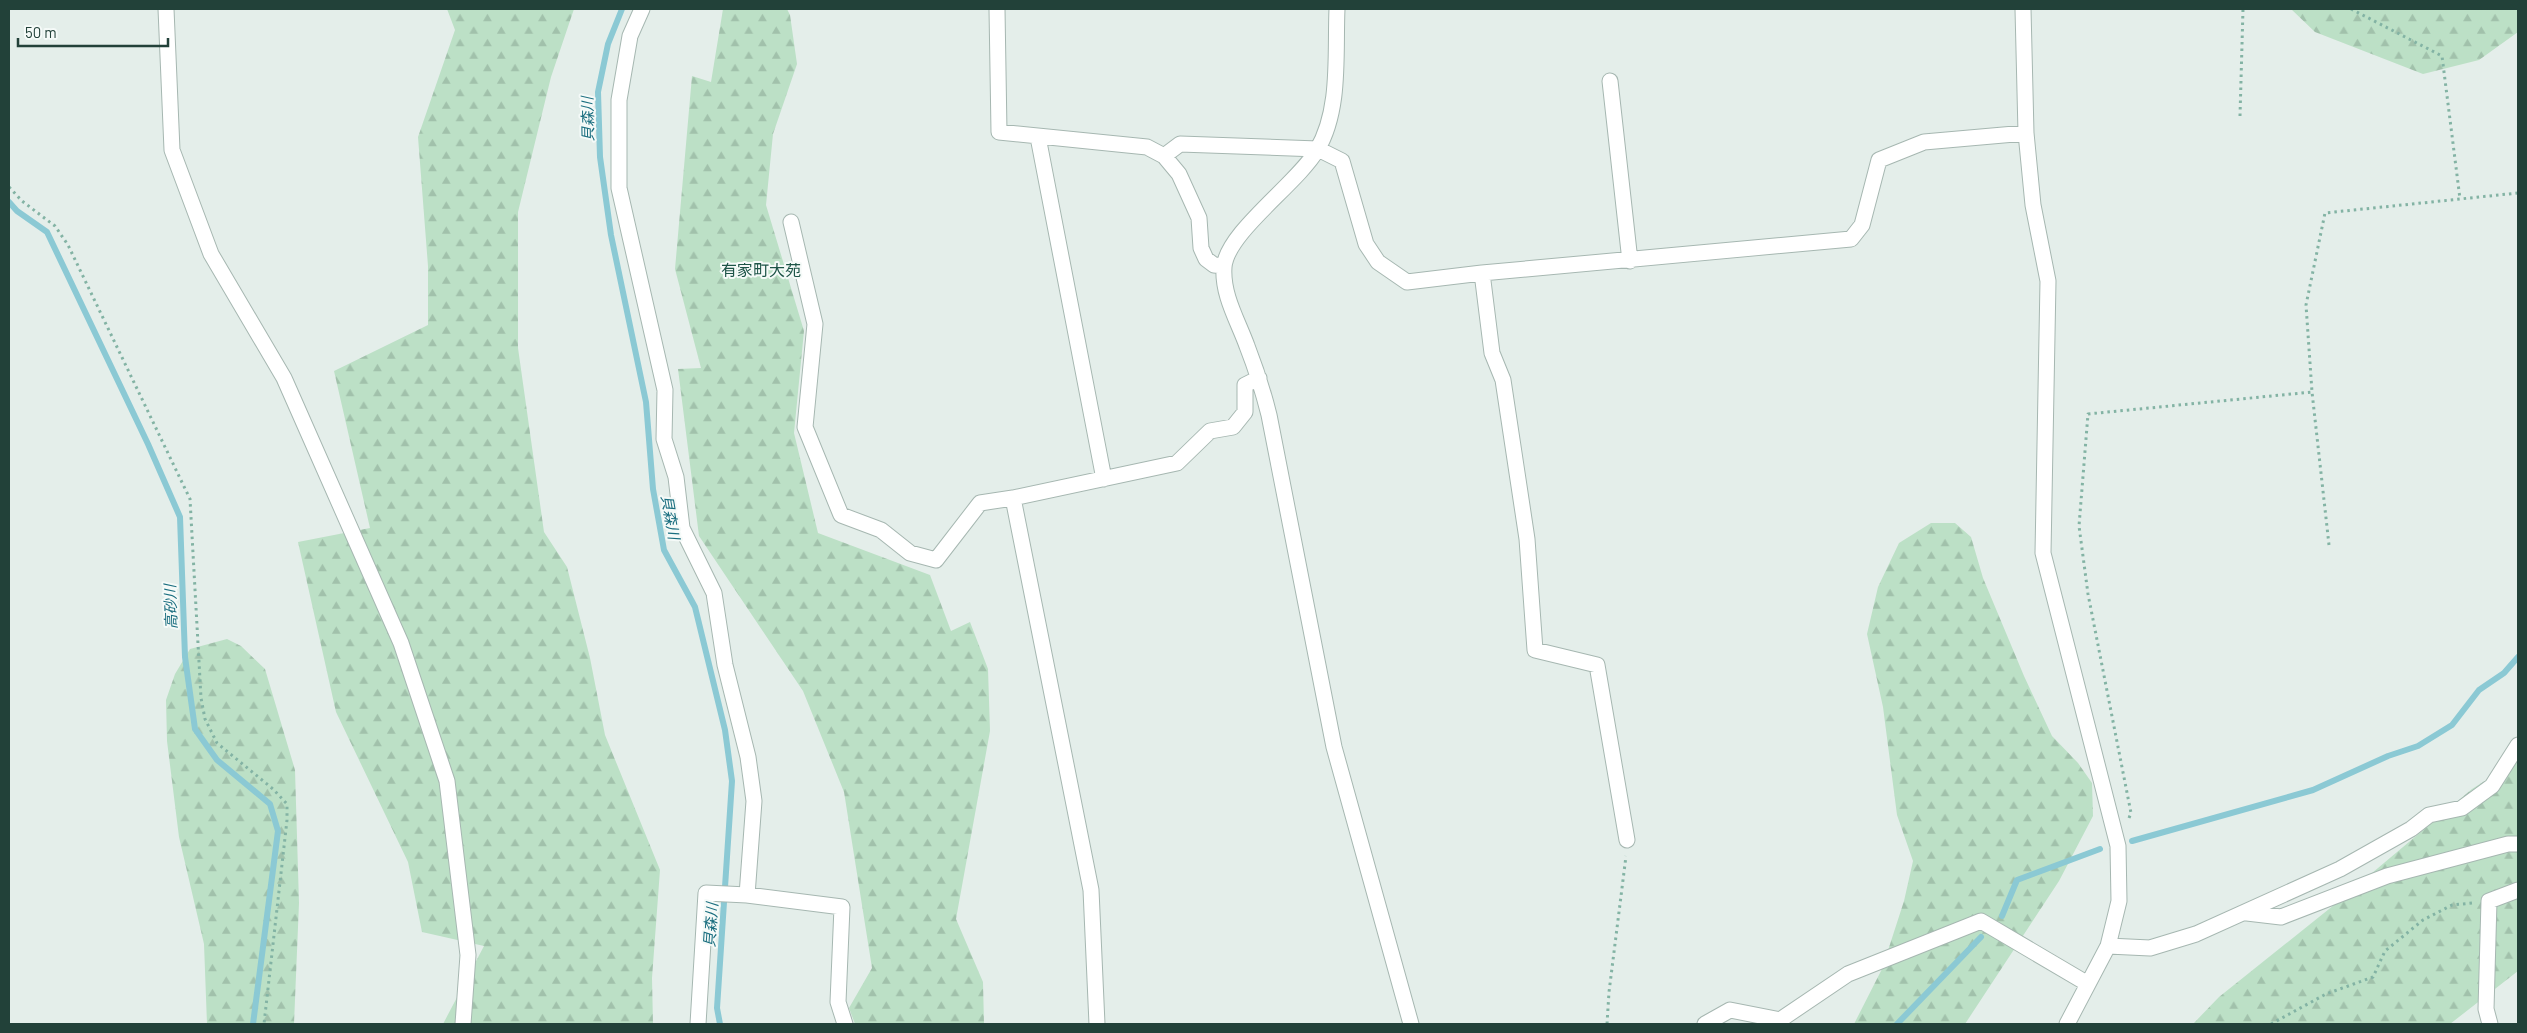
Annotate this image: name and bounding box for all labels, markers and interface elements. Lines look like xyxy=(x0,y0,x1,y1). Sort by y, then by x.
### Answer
scale bar xyxy=(18,15,168,47)
text: 50 m xyxy=(25,23,57,41)
water label: 貝森川 xyxy=(578,94,596,142)
district label: 有家町大苑 xyxy=(721,260,801,279)
water label: 貝森川 xyxy=(658,493,684,543)
water label: 高砂川 xyxy=(160,582,180,630)
water label: 貝森川 xyxy=(699,900,721,948)

